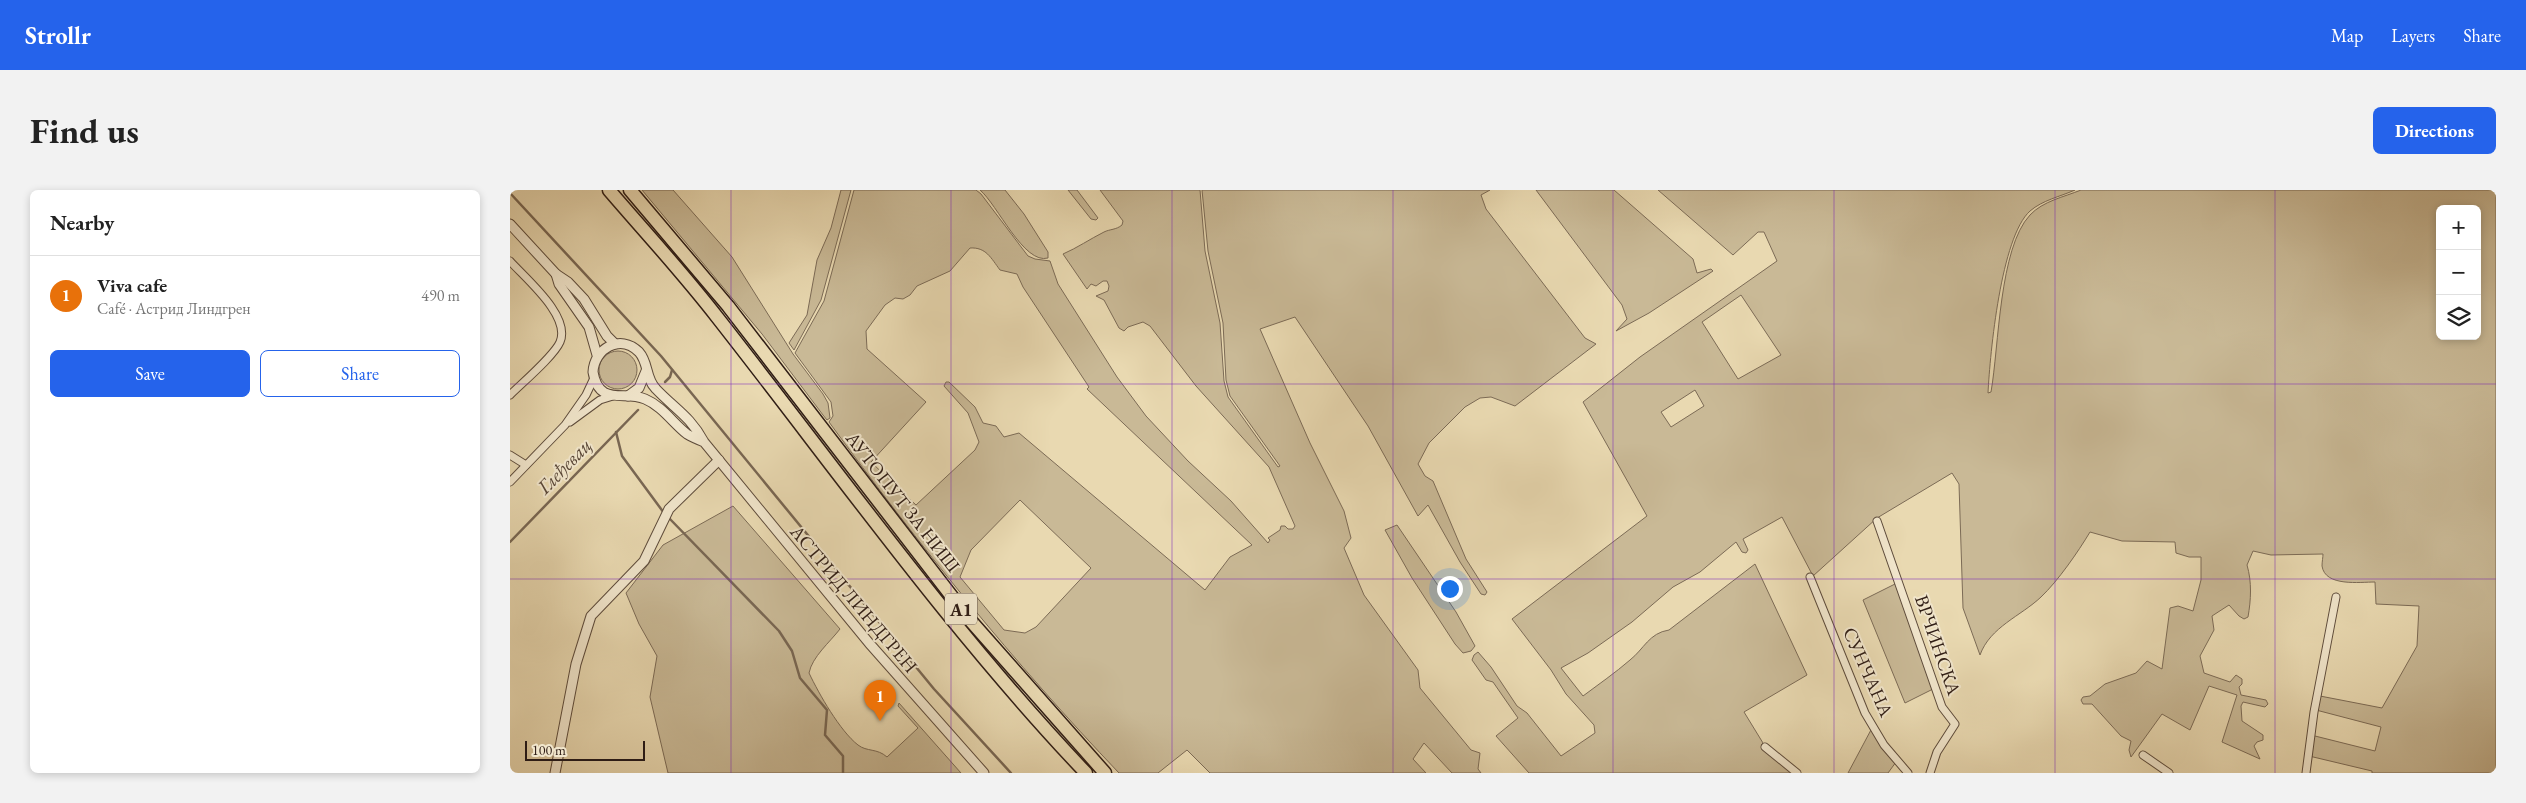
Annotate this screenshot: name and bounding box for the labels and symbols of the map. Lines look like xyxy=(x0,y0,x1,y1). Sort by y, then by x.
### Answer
street label: АУТОПУТ ЗА НИШ xyxy=(840,426,966,578)
water label: Глеђевац xyxy=(530,432,597,500)
street label: АСТРИД ЛИНДГРЕН xyxy=(784,519,923,678)
your location xyxy=(1437,576,1463,602)
street label: ВРЧИНСКА xyxy=(1909,592,1967,699)
road number: A1 xyxy=(945,594,977,624)
street label: СУНЧАНА xyxy=(1837,623,1899,722)
pin: 1 xyxy=(864,680,896,721)
scale bar xyxy=(525,738,645,761)

